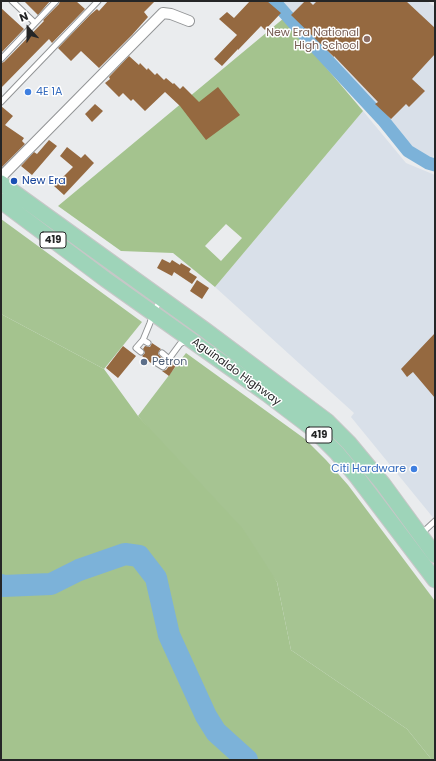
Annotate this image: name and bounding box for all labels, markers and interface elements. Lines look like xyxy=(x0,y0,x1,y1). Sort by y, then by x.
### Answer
north arrow xyxy=(8,8,48,48)
text: N xyxy=(17,8,30,26)
place label: New Era National High School xyxy=(266,26,359,52)
marker: New Era National High School xyxy=(362,34,372,44)
place label: 4E 1A xyxy=(36,85,62,99)
marker: 4E 1A xyxy=(23,87,33,97)
place label: New Era xyxy=(22,174,66,188)
marker: New Era xyxy=(9,176,19,186)
road number: 419 xyxy=(40,232,66,248)
street label: Aguinaldo Highway xyxy=(189,335,283,409)
place label: Petron xyxy=(152,355,187,369)
marker: Petron xyxy=(139,357,149,367)
road number: 419 xyxy=(306,427,332,443)
place label: Citi Hardware xyxy=(331,462,406,476)
marker: Citi Hardware xyxy=(409,464,419,474)

